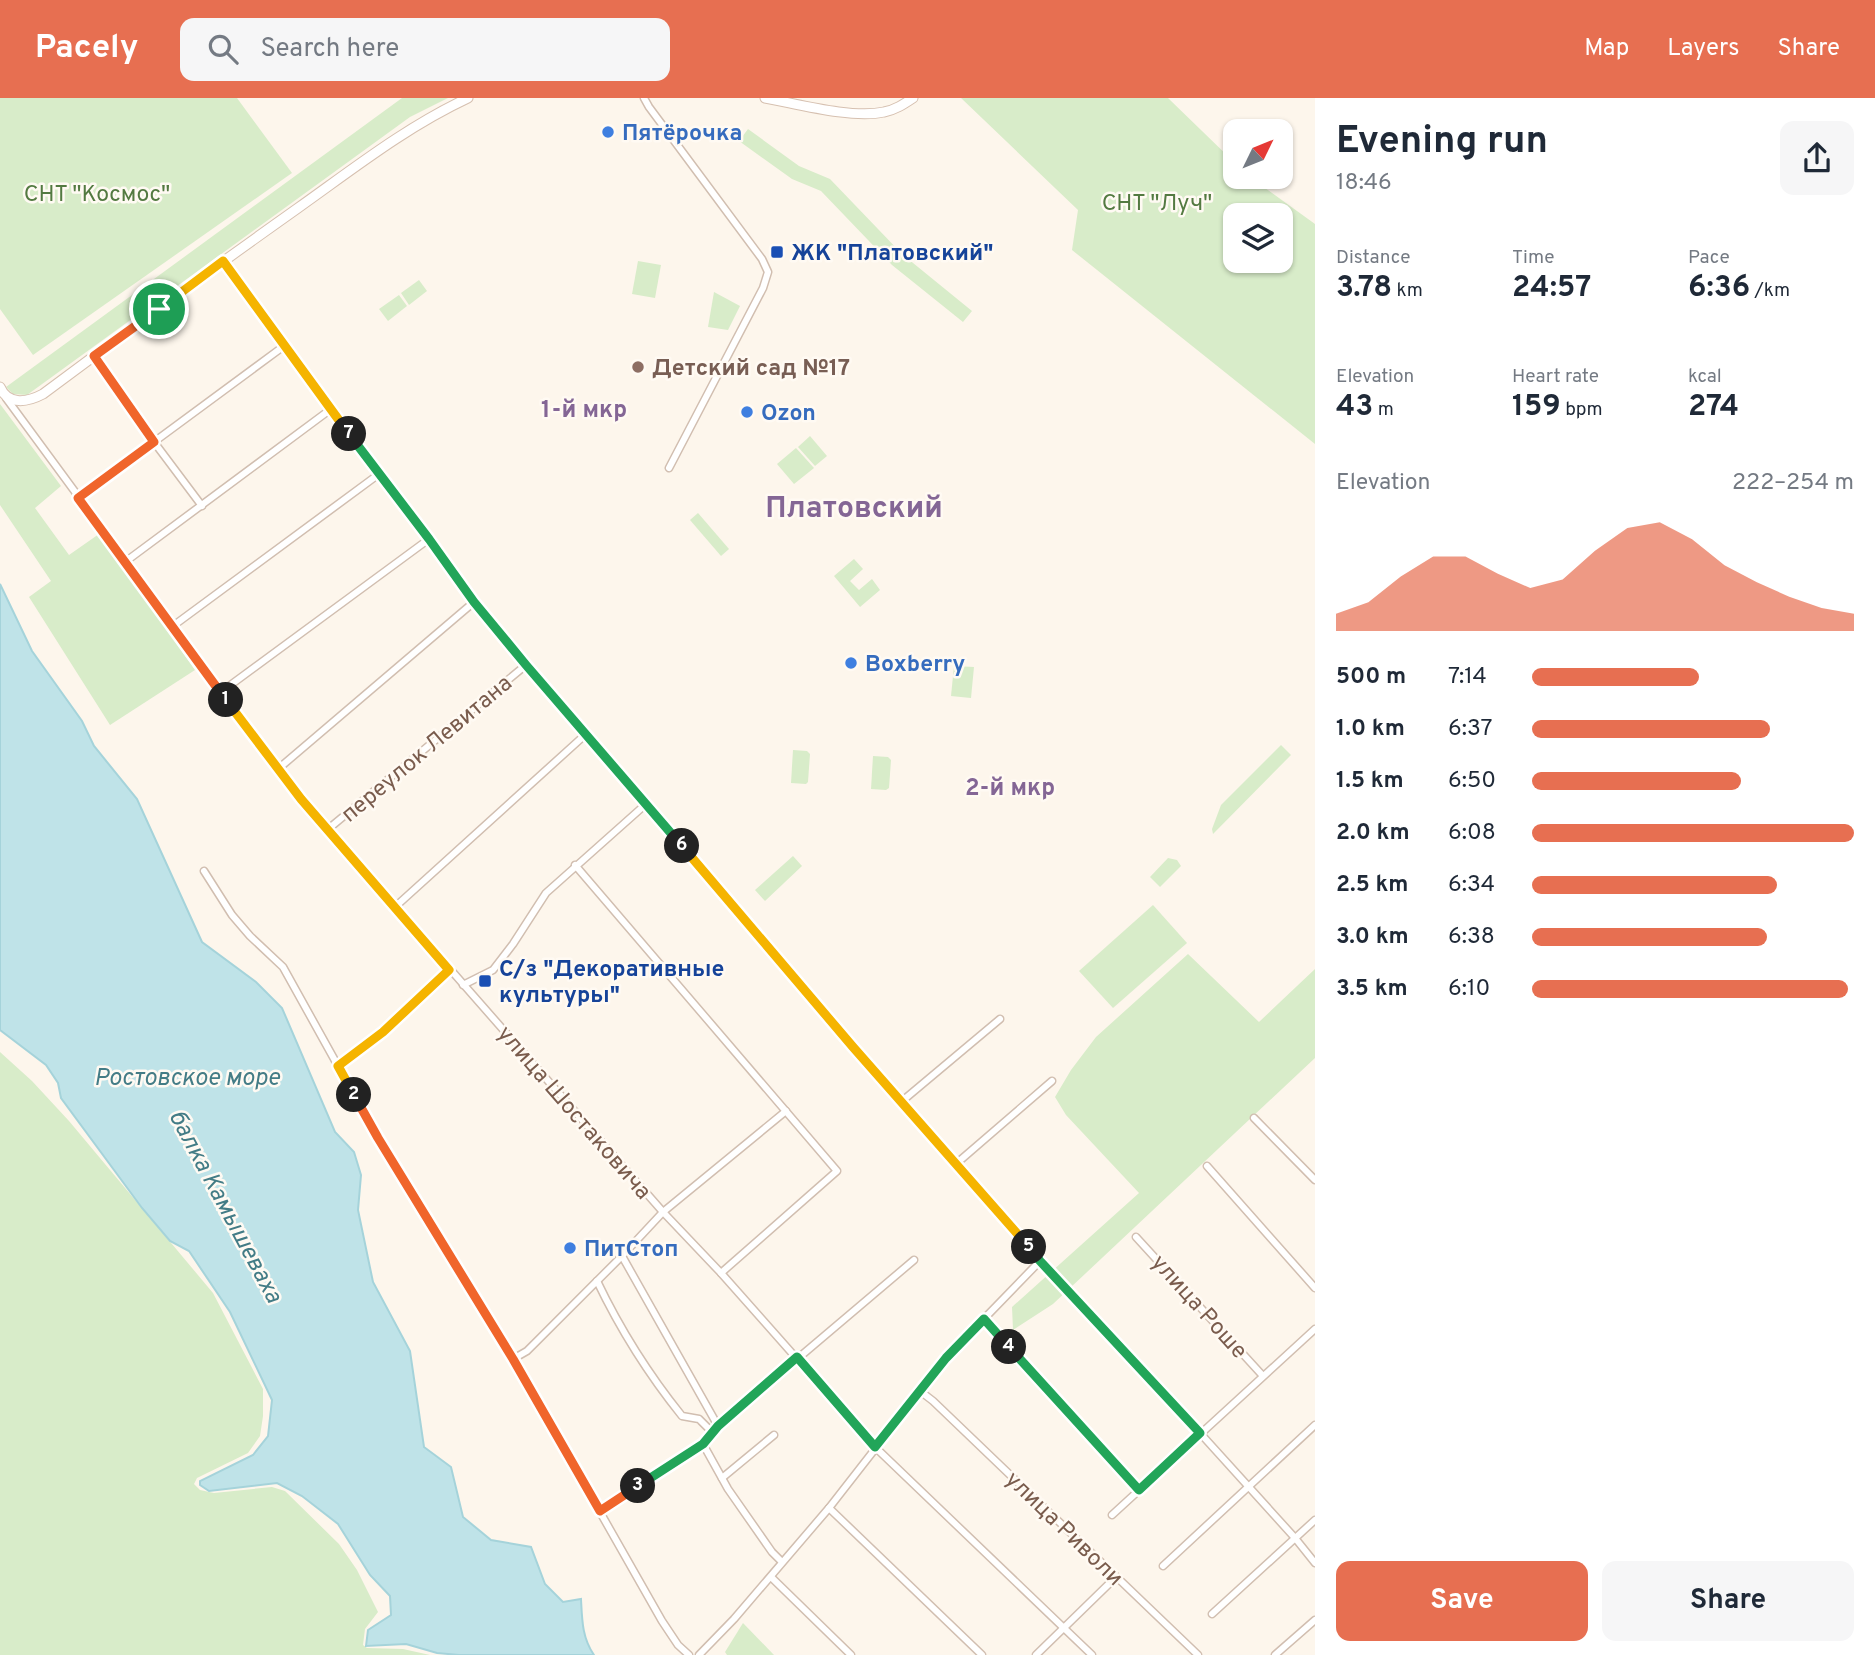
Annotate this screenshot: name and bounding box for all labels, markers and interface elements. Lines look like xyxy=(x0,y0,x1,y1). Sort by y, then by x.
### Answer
search box xyxy=(180,18,670,81)
text: Pacely xyxy=(35,28,138,70)
icon: search xyxy=(204,30,242,68)
text: Search here xyxy=(260,33,399,66)
text: Map xyxy=(1584,34,1629,64)
text: Layers xyxy=(1667,34,1739,64)
text: Share xyxy=(1777,34,1840,64)
text: Evening run xyxy=(1336,118,1548,167)
north arrow xyxy=(1223,119,1293,189)
map controls xyxy=(1223,119,1293,273)
place label: Пятёрочка xyxy=(622,120,742,149)
button: share xyxy=(1780,121,1854,195)
marker: Пятёрочка xyxy=(600,124,616,140)
text: 18:46 xyxy=(1336,169,1392,198)
park label: СНТ "Космос" xyxy=(24,181,170,210)
park label: СНТ "Луч" xyxy=(1102,190,1212,219)
button: layers xyxy=(1223,203,1293,273)
place label: ЖК "Платовский" xyxy=(791,240,993,269)
marker: ЖК "Платовский" xyxy=(769,244,785,260)
text: Distance xyxy=(1336,246,1411,270)
text: Time xyxy=(1512,246,1555,270)
text: Pace xyxy=(1688,246,1730,270)
text: 3.78 xyxy=(1336,270,1392,307)
text: 24:57 xyxy=(1512,270,1591,307)
text: 6:36 xyxy=(1688,270,1750,307)
pin xyxy=(129,279,189,339)
text: km xyxy=(1392,279,1423,303)
text: /km xyxy=(1750,279,1790,303)
icon: arrive xyxy=(140,290,178,328)
place label: Детский сад №17 xyxy=(652,355,850,384)
marker: Детский сад №17 xyxy=(630,359,646,375)
text: Elevation xyxy=(1336,365,1414,389)
text: Heart rate xyxy=(1512,365,1599,389)
text: kcal xyxy=(1688,365,1722,389)
text: 43 xyxy=(1336,389,1373,426)
text: 159 xyxy=(1512,389,1561,426)
text: 274 xyxy=(1688,389,1739,426)
district label: 1-й мкр xyxy=(541,396,627,426)
text: m xyxy=(1373,398,1394,422)
text: bpm xyxy=(1561,398,1603,422)
place label: Ozon xyxy=(761,400,816,429)
marker: Ozon xyxy=(739,404,755,420)
pin: 7 xyxy=(332,416,366,452)
text: 7 xyxy=(343,421,354,445)
text: Elevation xyxy=(1336,469,1431,498)
text: 222–254 m xyxy=(1732,469,1854,498)
district label: Платовский xyxy=(765,491,943,528)
place label: Boxberry xyxy=(865,651,965,680)
marker: Boxberry xyxy=(843,655,859,671)
text: 500 m xyxy=(1336,663,1406,692)
text: 7:14 xyxy=(1448,663,1487,692)
street label: переулок Левитана xyxy=(336,670,519,830)
pin: 1 xyxy=(208,682,244,718)
text: 1 xyxy=(222,687,229,711)
text: 1.0 km xyxy=(1336,715,1405,744)
text: 6:37 xyxy=(1448,715,1493,744)
text: 1.5 km xyxy=(1336,767,1404,796)
text: 6:50 xyxy=(1448,767,1496,796)
district label: 2-й мкр xyxy=(965,774,1055,804)
text: 2.0 km xyxy=(1336,819,1410,848)
text: 6:08 xyxy=(1448,819,1496,848)
pin: 6 xyxy=(664,828,700,864)
text: 6 xyxy=(676,833,687,857)
text: 2.5 km xyxy=(1336,871,1409,900)
text: 6:34 xyxy=(1448,871,1495,900)
text: 3.0 km xyxy=(1336,923,1409,952)
text: 6:38 xyxy=(1448,923,1495,952)
place label: С/з "Декоративные культуры" xyxy=(499,956,724,1011)
marker: С/з "Декоративные культуры" xyxy=(477,973,493,989)
text: 3.5 km xyxy=(1336,975,1408,1004)
text: 6:10 xyxy=(1448,975,1490,1004)
street label: улица Шостаковича xyxy=(490,1021,657,1207)
water label: Ростовское море xyxy=(94,1064,281,1094)
pin: 2 xyxy=(336,1077,372,1112)
text: 2 xyxy=(348,1082,359,1106)
water label: балка Камышеваха xyxy=(161,1105,288,1309)
pin: 5 xyxy=(1012,1230,1046,1264)
text: 5 xyxy=(1023,1234,1034,1258)
place label: ПитСтоп xyxy=(584,1236,678,1265)
marker: ПитСтоп xyxy=(562,1240,578,1256)
street label: улица Роше xyxy=(1144,1249,1253,1366)
pin: 4 xyxy=(992,1330,1026,1364)
text: 4 xyxy=(1002,1334,1015,1358)
street label: улица Риволи xyxy=(998,1466,1128,1593)
pin: 3 xyxy=(620,1468,656,1504)
text: 3 xyxy=(632,1473,643,1497)
button: Save xyxy=(1336,1561,1588,1641)
button: Share xyxy=(1602,1561,1854,1641)

